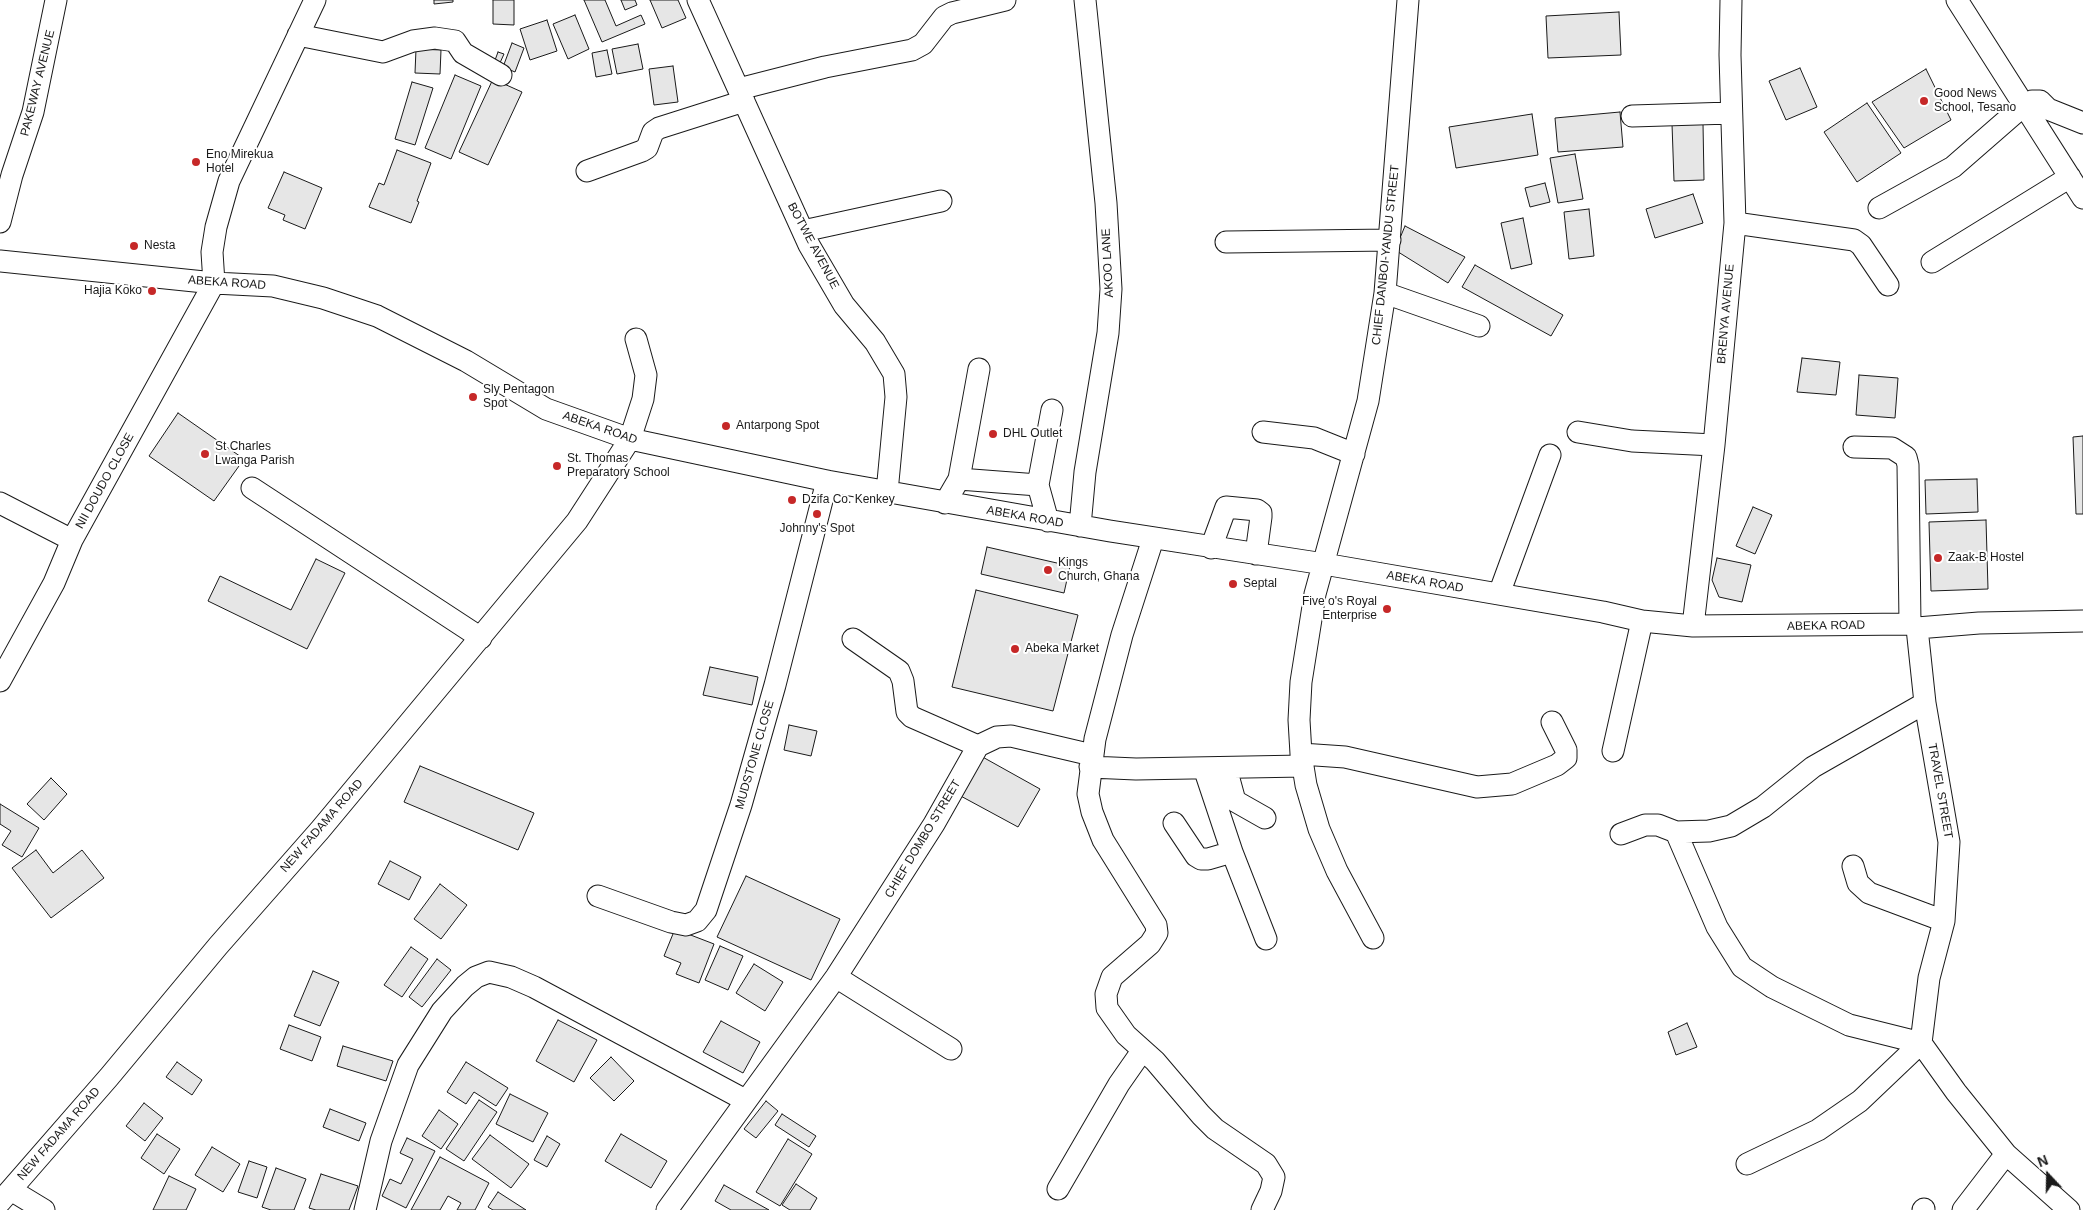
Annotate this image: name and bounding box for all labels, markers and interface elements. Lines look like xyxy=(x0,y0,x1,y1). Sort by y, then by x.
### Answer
street label: PAKEWAY AVENUE xyxy=(18,28,58,138)
place label: Good News School, Tesano xyxy=(1934,87,2016,115)
marker: Good News School, Tesano xyxy=(1918,95,1930,107)
place label: Eno Mirekua Hotel xyxy=(206,148,273,176)
marker: Eno Mirekua Hotel xyxy=(190,156,202,168)
street label: CHIEF DANBOI-YANDU STREET xyxy=(1369,164,1403,346)
street label: BOTWE AVENUE xyxy=(784,200,842,292)
street label: AKOO LANE xyxy=(1099,228,1117,298)
place label: Nesta xyxy=(144,239,175,253)
marker: Nesta xyxy=(128,240,140,252)
street label: BRENYA AVENUE xyxy=(1714,263,1738,365)
street label: ABEKA ROAD xyxy=(188,273,266,293)
place label: Hajia Koko xyxy=(84,284,142,298)
marker: Hajia Koko xyxy=(146,285,158,297)
place label: Sly Pentagon Spot xyxy=(483,383,554,411)
marker: Sly Pentagon Spot xyxy=(467,391,479,403)
street label: ABEKA ROAD xyxy=(561,408,639,448)
place label: Antarpong Spot xyxy=(736,419,819,433)
marker: Antarpong Spot xyxy=(720,420,732,432)
place label: DHL Outlet xyxy=(1003,427,1062,441)
marker: DHL Outlet xyxy=(987,428,999,440)
street label: NII DOUDO CLOSE xyxy=(73,431,137,531)
place label: St Charles Lwanga Parish xyxy=(215,440,294,468)
marker: St Charles Lwanga Parish xyxy=(199,448,211,460)
place label: St. Thomas Preparatory School xyxy=(567,452,670,480)
marker: St. Thomas Preparatory School xyxy=(551,460,563,472)
place label: Dzifa Co. Kenkey xyxy=(802,493,895,507)
marker: Dzifa Co. Kenkey xyxy=(786,494,798,506)
street label: ABEKA ROAD xyxy=(985,503,1065,531)
marker: Johnny's Spot xyxy=(811,508,823,520)
place label: Johnny's Spot xyxy=(779,522,855,536)
place label: Zaak-B Hostel xyxy=(1948,551,2024,565)
marker: Zaak-B Hostel xyxy=(1932,552,1944,564)
place label: Kings Church, Ghana xyxy=(1058,556,1139,584)
marker: Kings Church, Ghana xyxy=(1042,564,1054,576)
street label: ABEKA ROAD xyxy=(1385,568,1465,596)
place label: Septal xyxy=(1243,577,1277,591)
marker: Septal xyxy=(1227,578,1239,590)
place label: Five o's Royal Enterprise xyxy=(1302,595,1377,623)
marker: Five o's Royal Enterprise xyxy=(1381,603,1393,615)
street label: ABEKA ROAD xyxy=(1787,618,1865,634)
place label: Abeka Market xyxy=(1025,642,1099,656)
marker: Abeka Market xyxy=(1009,643,1021,655)
street label: MUDSTONE CLOSE xyxy=(733,699,777,811)
street label: TRAVEL STREET xyxy=(1925,742,1955,840)
street label: NEW FADAMA ROAD xyxy=(278,776,366,876)
street label: CHIEF DOMBO STREET xyxy=(882,777,964,901)
street label: NEW FADAMA ROAD xyxy=(15,1084,103,1184)
north arrow xyxy=(2023,1150,2073,1200)
text: N xyxy=(2035,1152,2050,1170)

